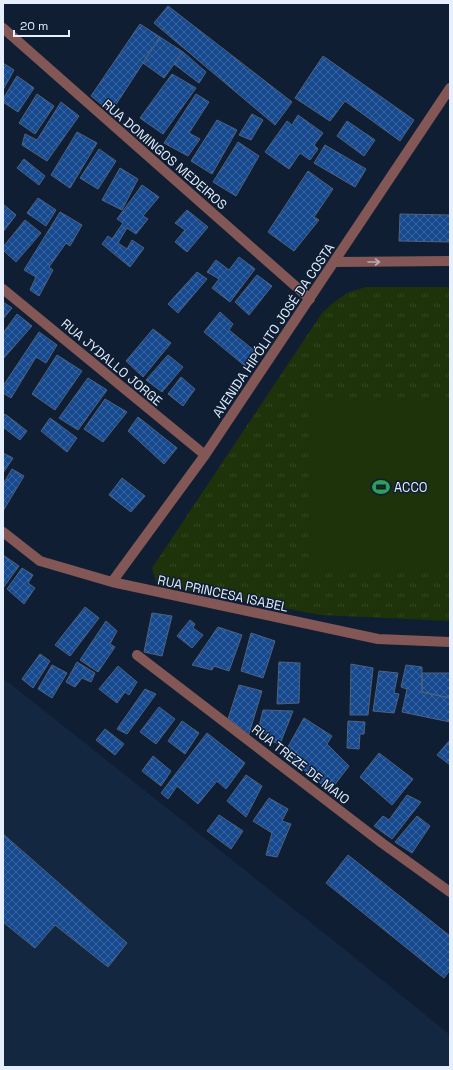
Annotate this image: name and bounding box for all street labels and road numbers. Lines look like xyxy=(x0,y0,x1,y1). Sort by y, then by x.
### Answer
street label: RUA DOMINGOS MEDEIROS xyxy=(99,96,230,213)
street label: AVENIDA HIPÓLITO JOSÉ DA COSTA xyxy=(209,240,338,421)
street label: RUA JYDALLO JORGE xyxy=(58,315,166,410)
street label: RUA PRINCESA ISABEL xyxy=(156,571,290,616)
street label: RUA TREZE DE MAIO xyxy=(248,721,353,808)

